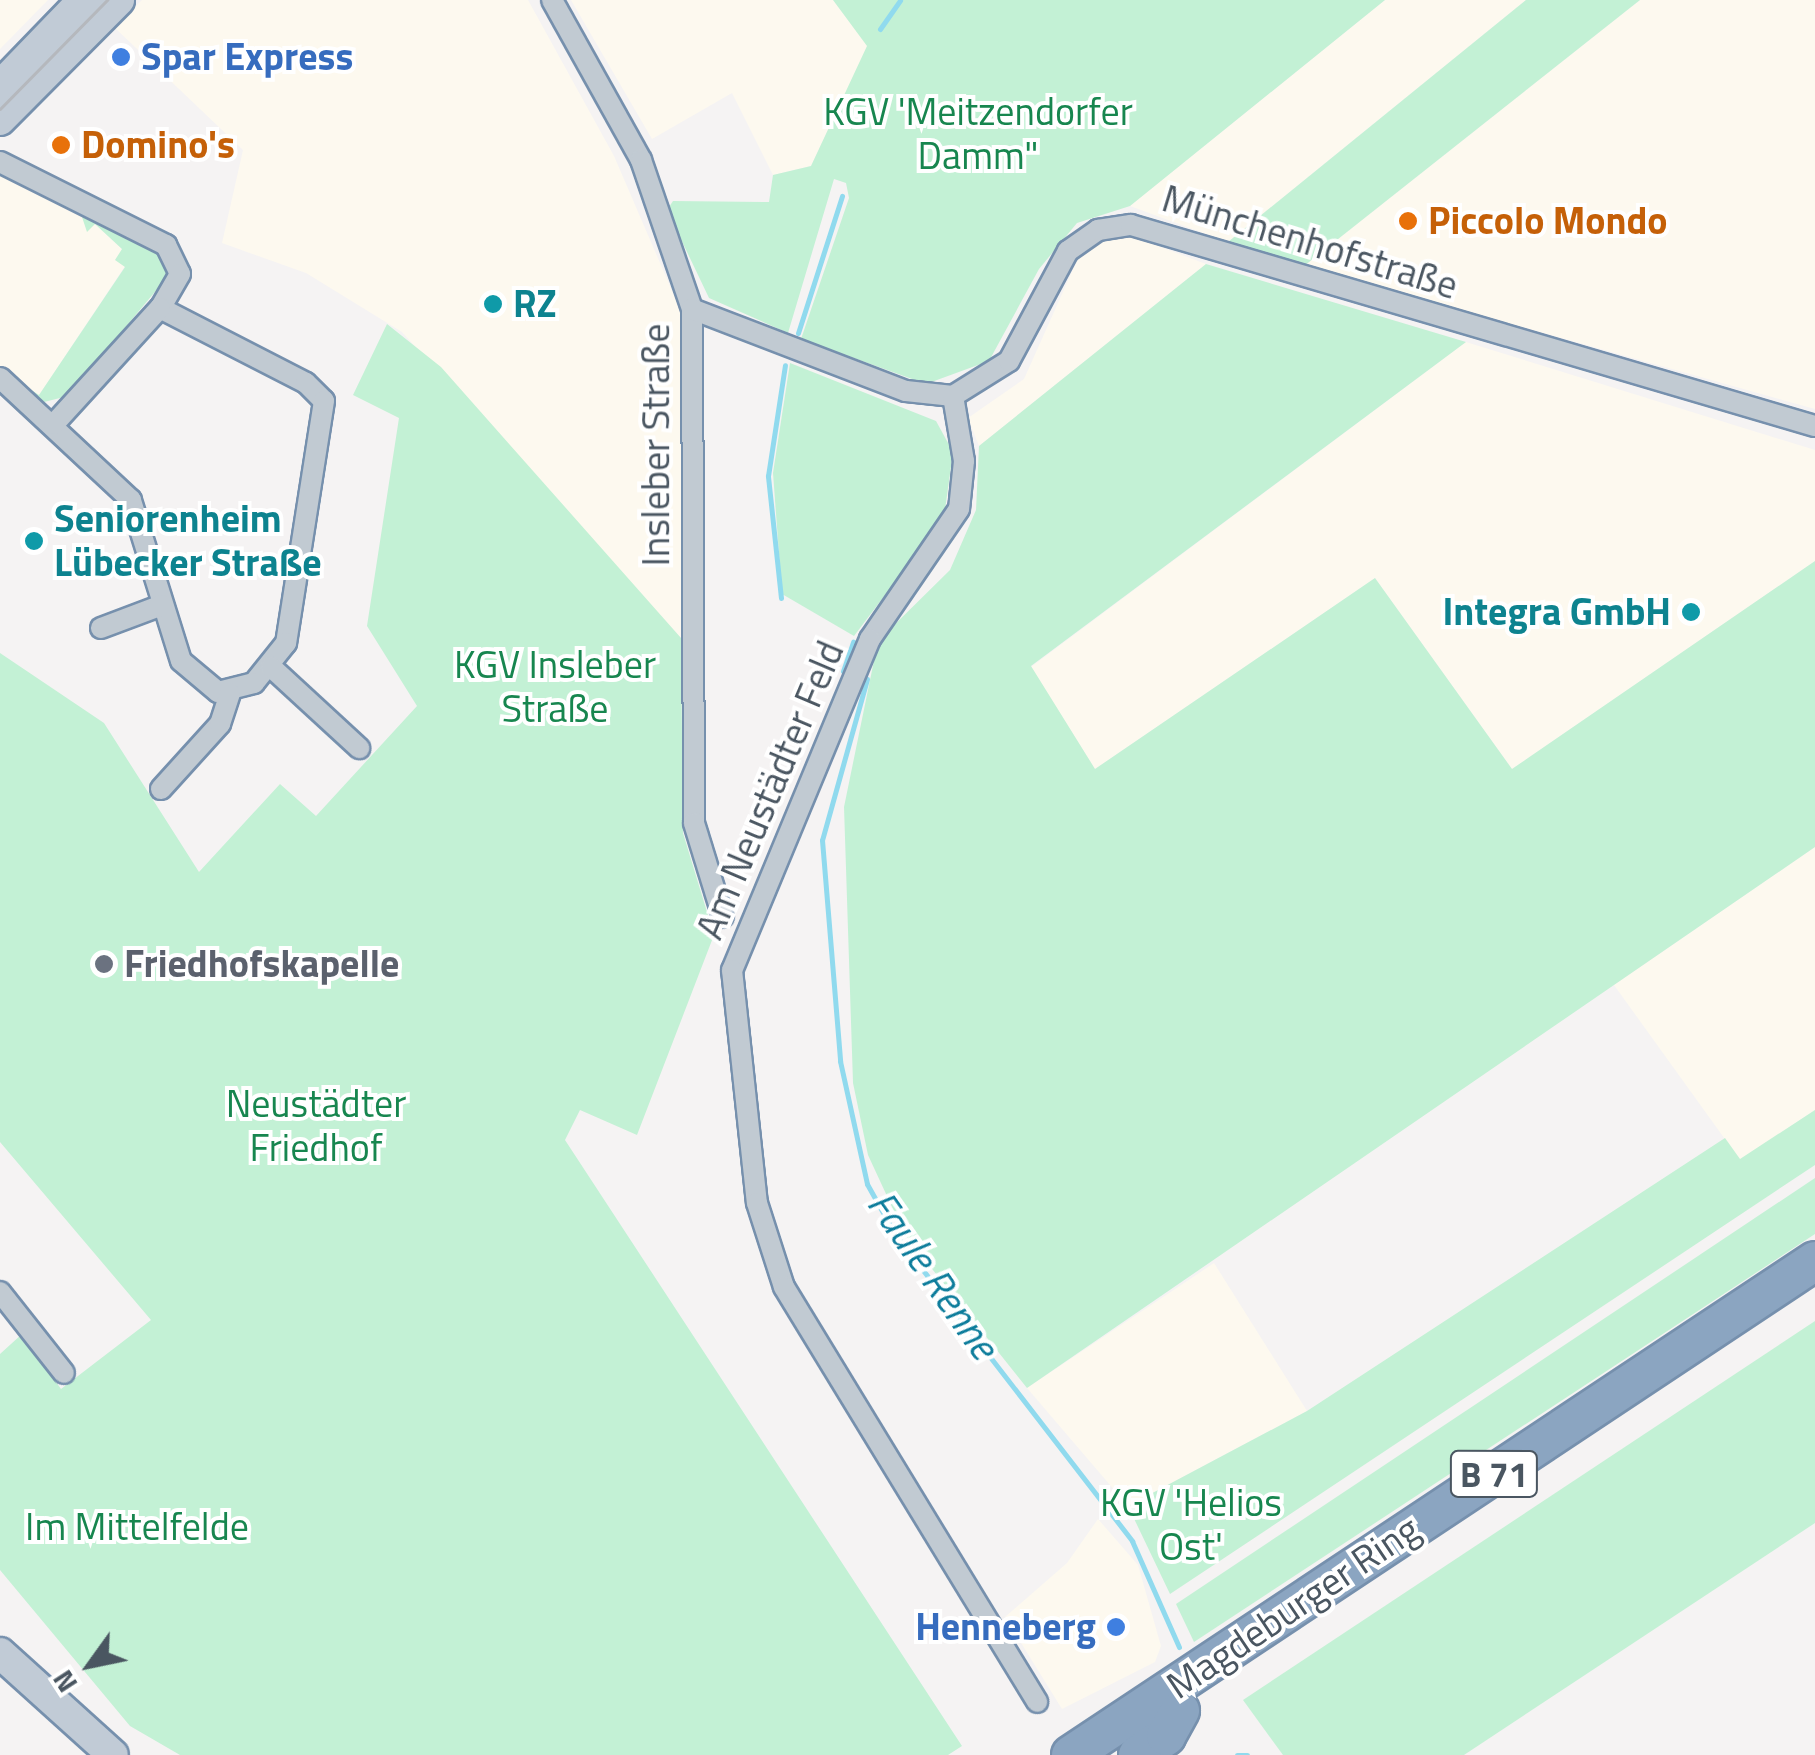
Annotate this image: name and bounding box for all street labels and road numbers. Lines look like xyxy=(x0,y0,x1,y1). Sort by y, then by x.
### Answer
street label: Münchenhofstraße xyxy=(1157,175,1463,309)
street label: Insleber Straße xyxy=(633,324,679,566)
street label: Am Neustädter Feld xyxy=(687,634,853,946)
road number: B 71 xyxy=(1449,1444,1539,1504)
street label: Magdeburger Ring xyxy=(1158,1506,1428,1708)

